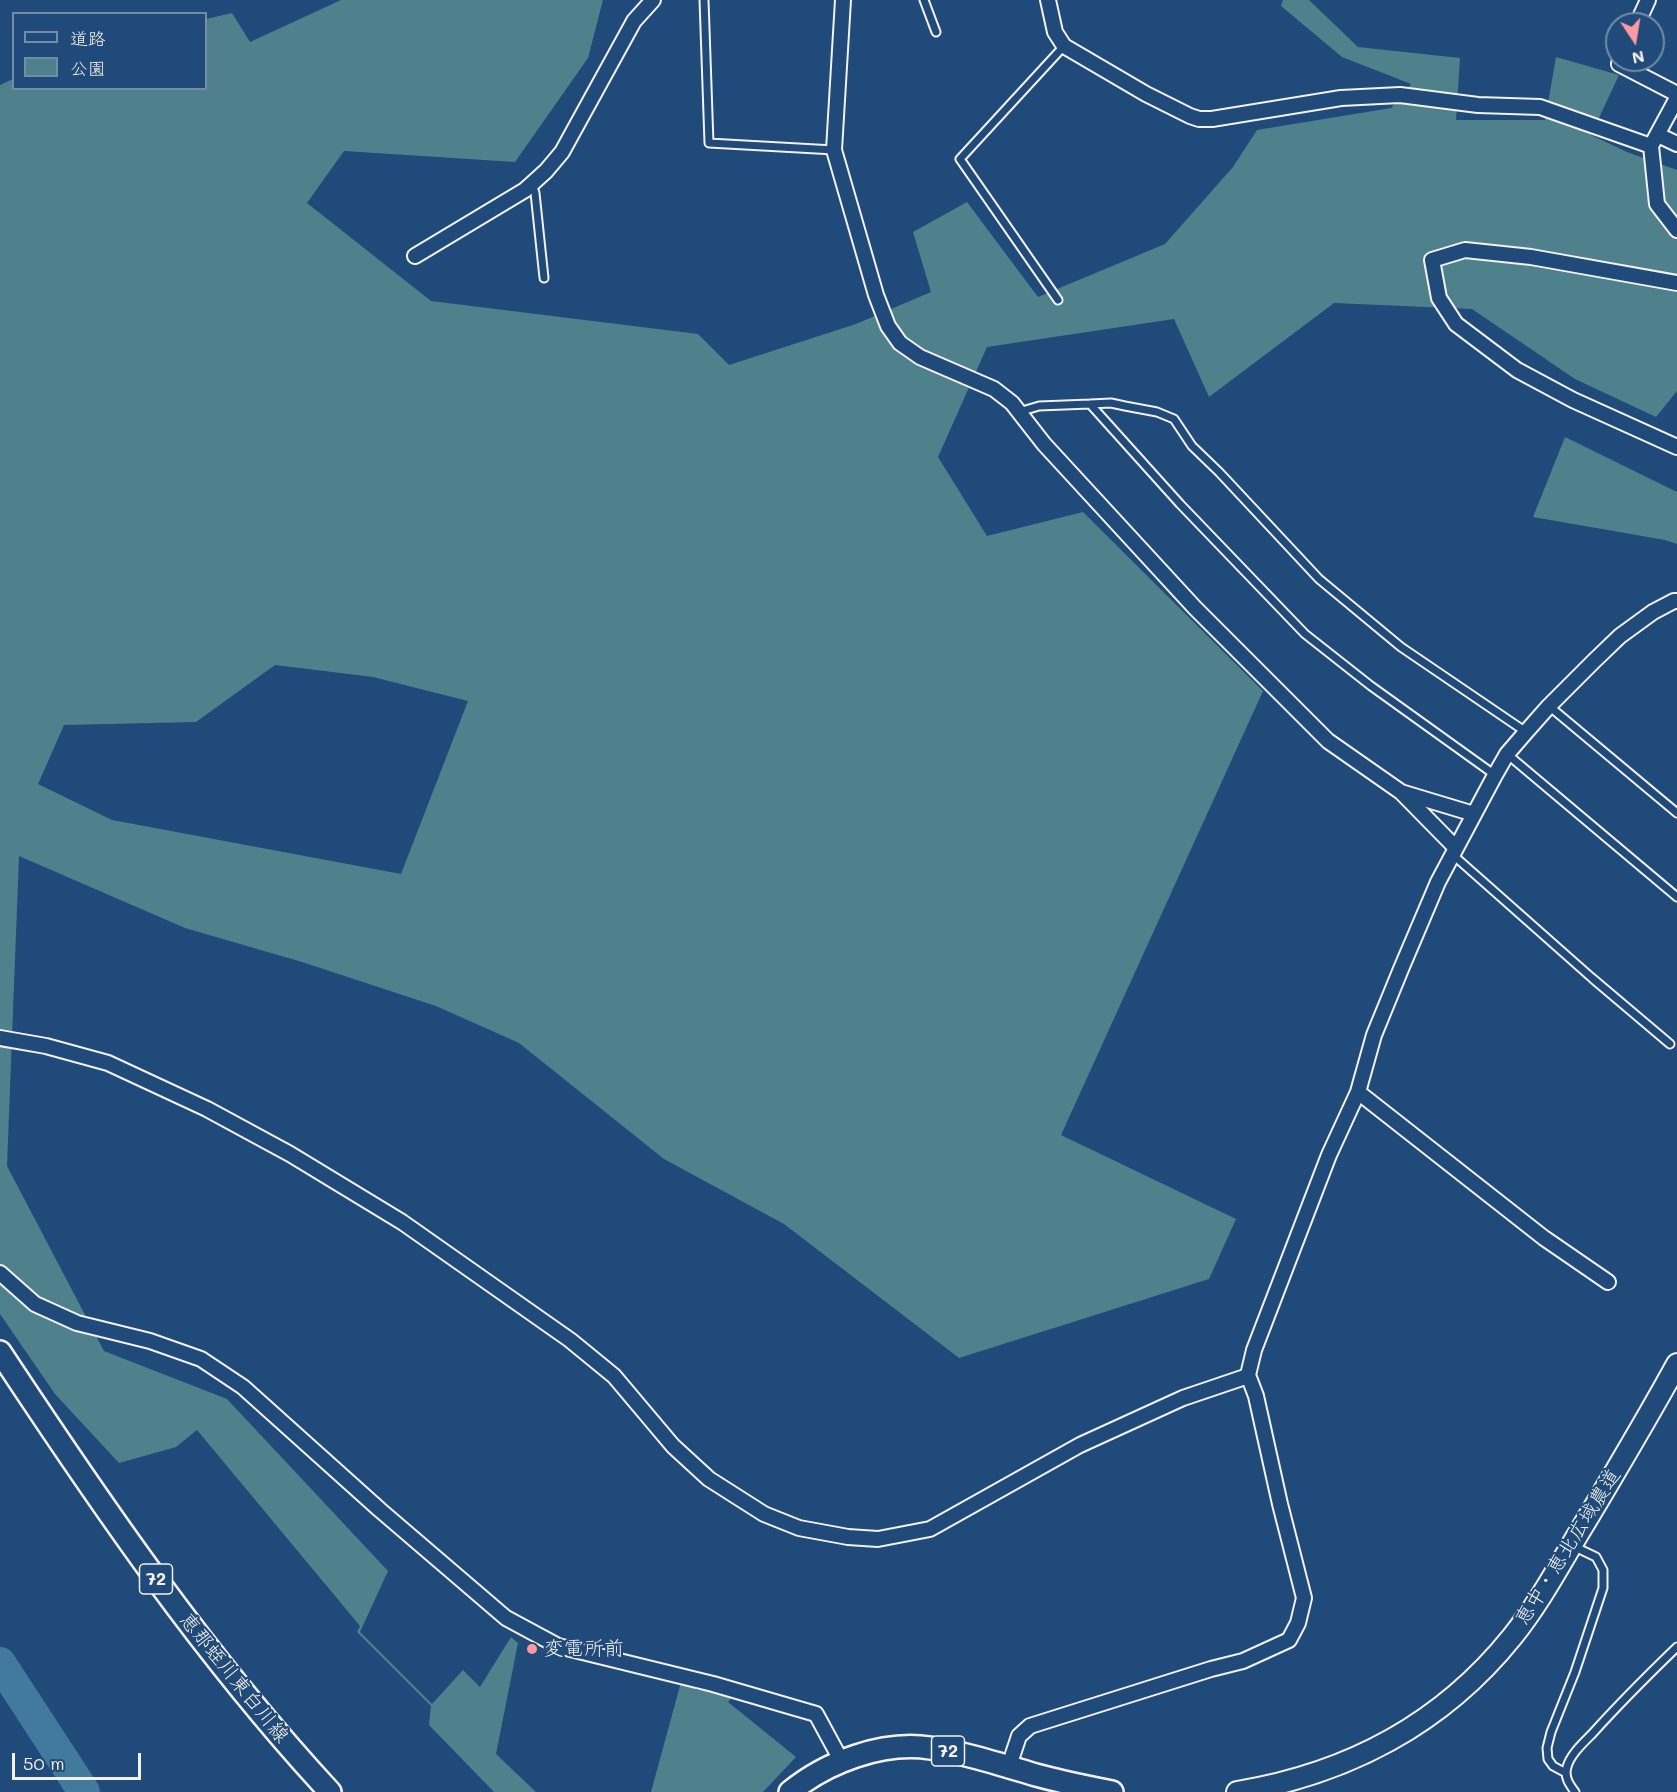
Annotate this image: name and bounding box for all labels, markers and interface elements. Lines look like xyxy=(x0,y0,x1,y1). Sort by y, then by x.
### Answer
legend xyxy=(12,12,207,90)
north arrow xyxy=(1605,12,1665,72)
text: 道路 xyxy=(70,26,106,50)
text: N xyxy=(1630,47,1647,70)
text: 公園 xyxy=(70,56,106,80)
street label: 恵中・恵北広域農道 xyxy=(1510,1464,1626,1630)
road number: 72 xyxy=(140,1564,172,1594)
street label: 恵那蛭川東白川線 xyxy=(174,1608,294,1748)
place label: 変電所前 xyxy=(544,1637,624,1661)
marker: 変電所前 xyxy=(525,1642,539,1656)
road number: 72 xyxy=(932,1736,964,1766)
scale bar xyxy=(15,1741,144,1779)
text: 50 m xyxy=(23,1751,65,1775)

